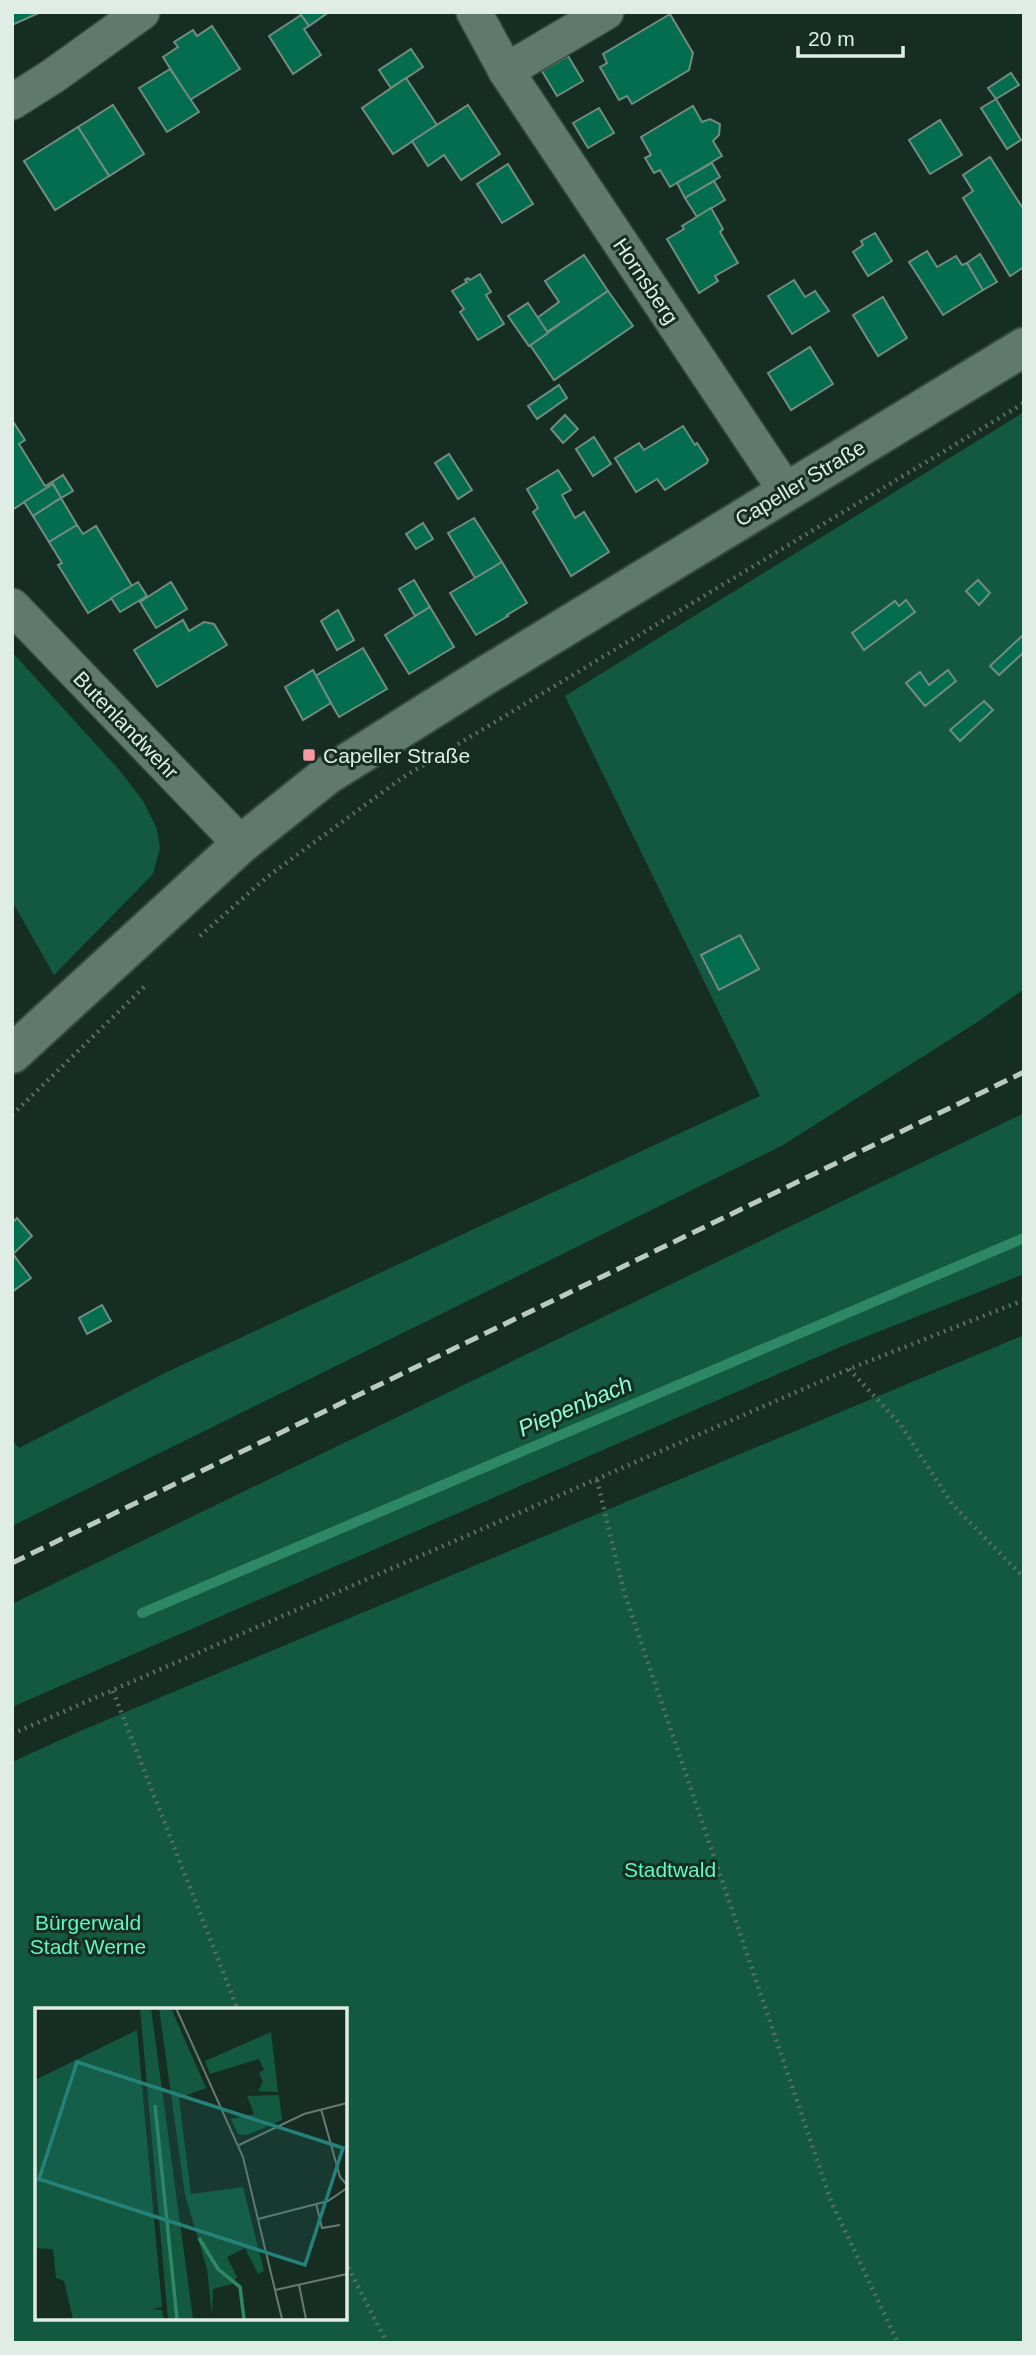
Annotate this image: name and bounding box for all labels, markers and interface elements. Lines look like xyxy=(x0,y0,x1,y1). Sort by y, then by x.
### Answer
scale bar xyxy=(798,14,903,58)
text: 20 m xyxy=(808,27,855,50)
street label: Hornsberg xyxy=(609,234,683,328)
street label: Capeller Straße xyxy=(731,435,869,531)
street label: Butenlandwehr xyxy=(69,667,183,783)
place label: Capeller Straße xyxy=(323,744,470,767)
marker: Capeller Straße xyxy=(301,747,317,763)
water label: Piepenbach xyxy=(514,1370,636,1442)
park label: Stadtwald xyxy=(624,1858,716,1881)
park label: Bürgerwald Stadt Werne xyxy=(30,1911,146,1958)
inset map xyxy=(35,2008,346,2320)

